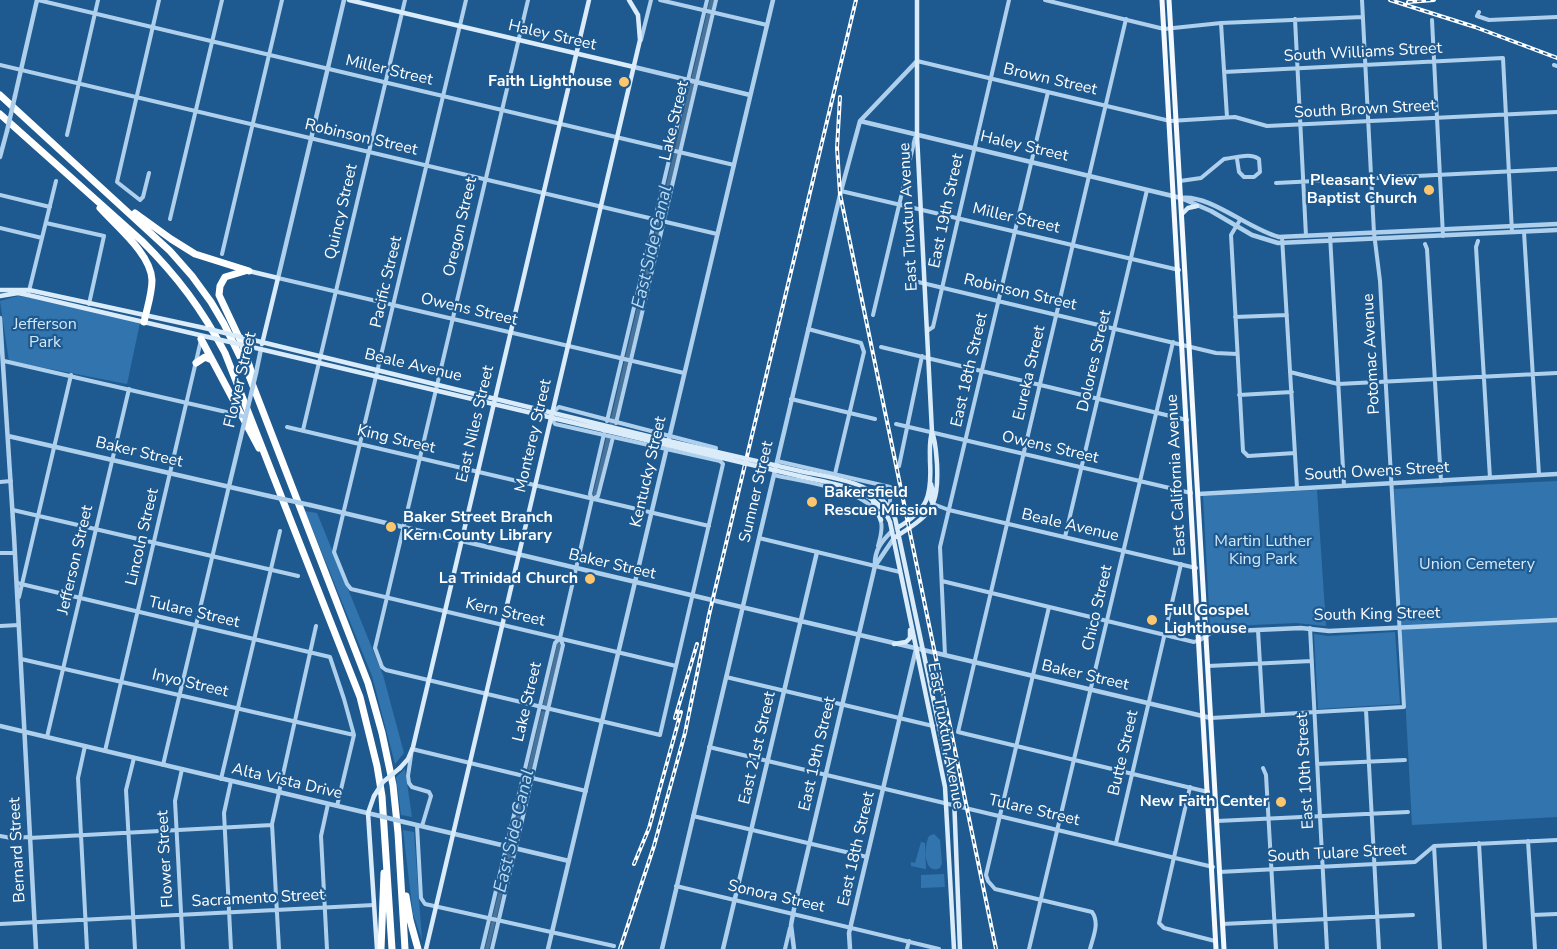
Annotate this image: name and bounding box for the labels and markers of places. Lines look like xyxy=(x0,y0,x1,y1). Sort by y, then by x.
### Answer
place label: Faith Lighthouse xyxy=(488,72,612,92)
marker: Faith Lighthouse xyxy=(617,75,631,89)
place label: Pleasant View Baptist Church xyxy=(1307,171,1417,209)
marker: Pleasant View Baptist Church xyxy=(1422,183,1436,197)
place label: Bakersfield Rescue Mission xyxy=(824,483,937,521)
marker: Bakersfield Rescue Mission xyxy=(805,495,819,509)
place label: Baker Street Branch Kern County Library xyxy=(403,508,553,546)
marker: Baker Street Branch Kern County Library xyxy=(384,520,398,534)
place label: La Trinidad Church xyxy=(439,569,578,589)
marker: La Trinidad Church xyxy=(583,572,597,586)
place label: Full Gospel Lighthouse xyxy=(1164,601,1249,639)
marker: Full Gospel Lighthouse xyxy=(1145,613,1159,627)
place label: New Faith Center xyxy=(1140,792,1269,812)
marker: New Faith Center xyxy=(1274,795,1288,809)

